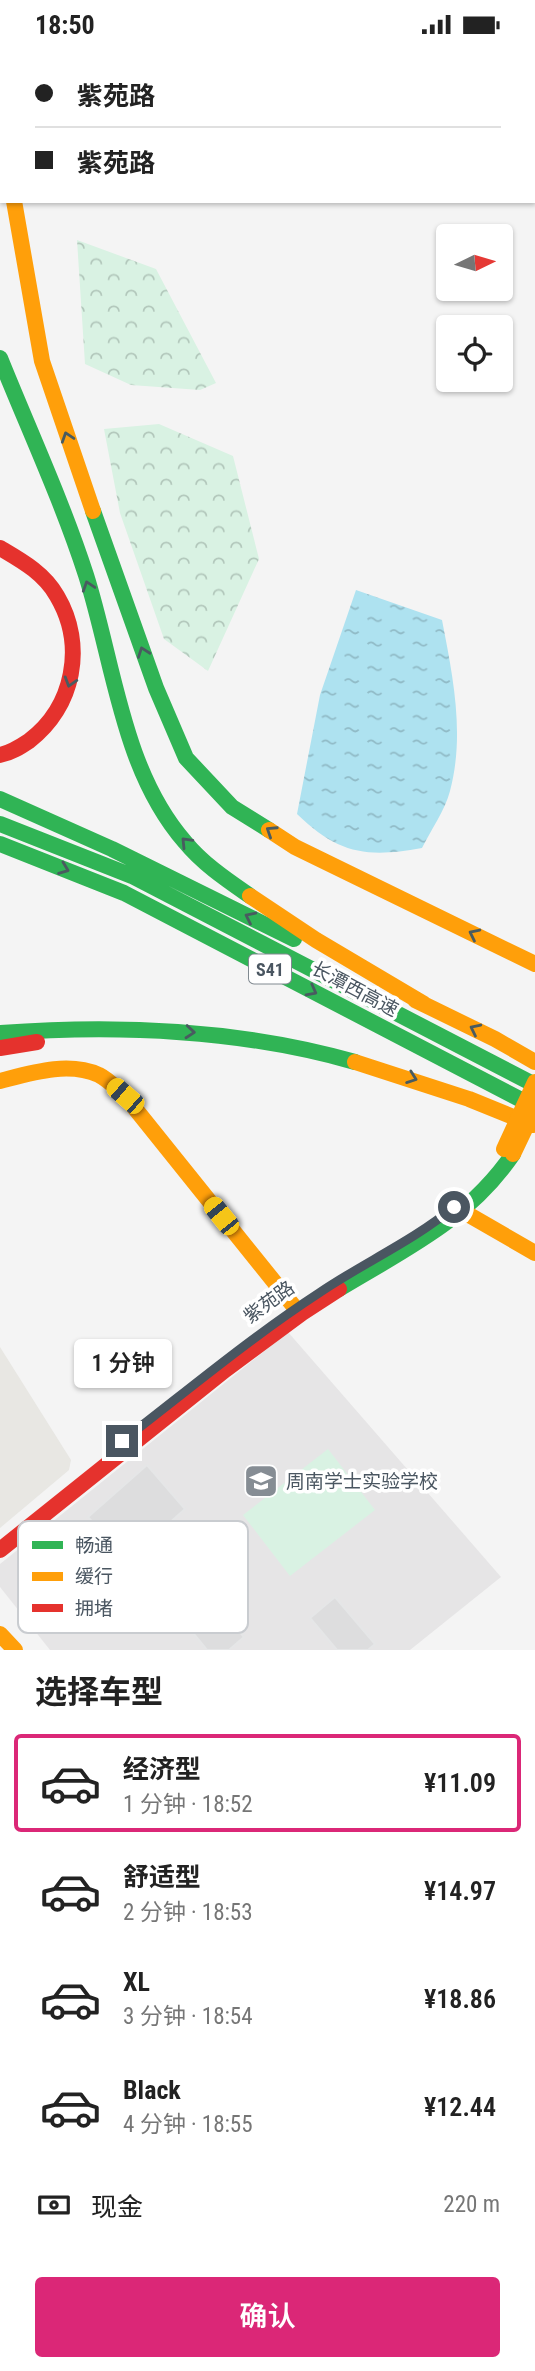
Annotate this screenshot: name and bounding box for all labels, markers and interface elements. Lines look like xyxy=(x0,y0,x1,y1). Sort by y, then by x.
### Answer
text: 18:50 xyxy=(35,10,95,40)
text: 紫苑路 xyxy=(77,81,155,111)
text: 紫苑路 xyxy=(77,148,155,178)
north arrow xyxy=(436,224,513,301)
map controls xyxy=(436,224,513,392)
button: locate xyxy=(436,315,513,392)
one-way arrow xyxy=(61,432,75,444)
one-way arrow xyxy=(82,581,97,593)
one-way arrow xyxy=(137,646,151,658)
one-way arrow xyxy=(63,675,78,687)
one-way arrow xyxy=(266,827,279,840)
one-way arrow xyxy=(181,837,194,850)
one-way arrow xyxy=(57,860,69,874)
one-way arrow xyxy=(244,911,257,925)
one-way arrow xyxy=(469,928,481,942)
road number: S41 xyxy=(249,954,291,983)
street label: 长潭西高速 xyxy=(308,957,402,1021)
one-way arrow xyxy=(304,982,317,996)
one-way arrow xyxy=(470,1023,482,1037)
one-way arrow xyxy=(185,1024,196,1039)
one-way arrow xyxy=(406,1070,418,1084)
car xyxy=(103,1074,148,1118)
route start xyxy=(438,1191,470,1223)
car xyxy=(200,1193,243,1239)
street label: 紫苑路 xyxy=(239,1276,299,1328)
callout: 1 分钟 xyxy=(73,1339,171,1389)
text: 1 分钟 xyxy=(92,1350,154,1377)
route end xyxy=(106,1425,138,1457)
school or university icon: 周南学士实验学校 xyxy=(242,1462,280,1500)
place label: 周南学士实验学校 xyxy=(286,1470,438,1493)
legend xyxy=(18,1521,248,1633)
text: 畅通 xyxy=(75,1534,113,1557)
text: 缓行 xyxy=(75,1565,113,1588)
text: 拥堵 xyxy=(75,1597,113,1620)
text: 选择车型 xyxy=(35,1673,163,1711)
icon: car xyxy=(39,1752,102,1815)
text: 经济型 xyxy=(123,1754,201,1784)
text: ¥11.09 xyxy=(424,1768,496,1798)
text: 1 分钟 · 18:52 xyxy=(123,1791,253,1818)
icon: car xyxy=(39,1860,102,1923)
text: 舒适型 xyxy=(123,1862,201,1892)
text: ¥14.97 xyxy=(424,1876,496,1906)
text: 2 分钟 · 18:53 xyxy=(123,1899,253,1926)
text: XL xyxy=(123,1967,150,1997)
icon: car xyxy=(39,1968,102,2031)
text: ¥18.86 xyxy=(424,1984,496,2014)
text: 3 分钟 · 18:54 xyxy=(123,2003,253,2030)
text: Black xyxy=(123,2075,181,2105)
icon: car xyxy=(39,2076,102,2139)
text: ¥12.44 xyxy=(424,2092,496,2122)
text: 4 分钟 · 18:55 xyxy=(123,2111,253,2138)
icon: cash xyxy=(35,2186,73,2224)
text: 220 m xyxy=(443,2191,500,2218)
text: 现金 xyxy=(91,2192,143,2222)
button: 确认 xyxy=(35,2277,500,2357)

